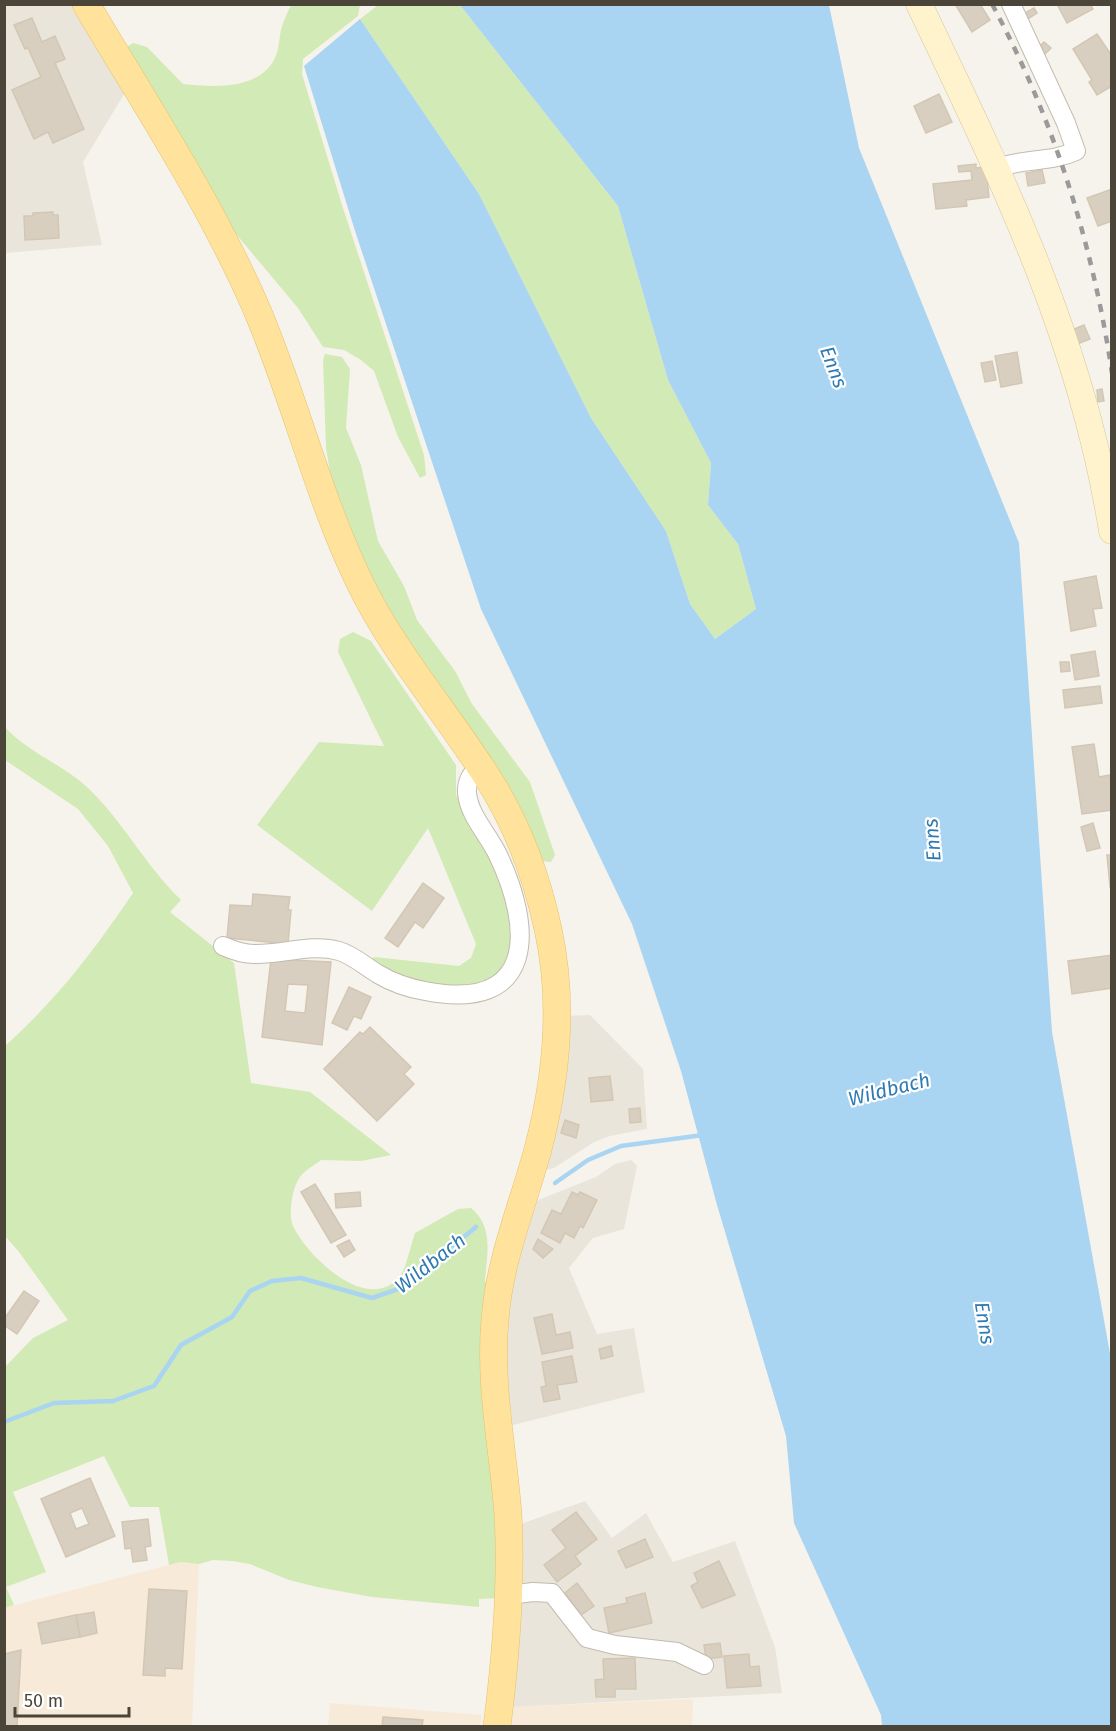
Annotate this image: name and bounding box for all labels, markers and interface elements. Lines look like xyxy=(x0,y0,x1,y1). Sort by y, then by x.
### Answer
water label: Enns xyxy=(815,343,853,391)
water label: Enns xyxy=(918,818,946,862)
water label: Wildbach xyxy=(846,1067,932,1111)
water label: Wildbach xyxy=(390,1228,470,1298)
water label: Enns xyxy=(970,1300,1000,1346)
scale bar xyxy=(15,1680,129,1718)
text: 50 m xyxy=(24,1690,63,1712)

